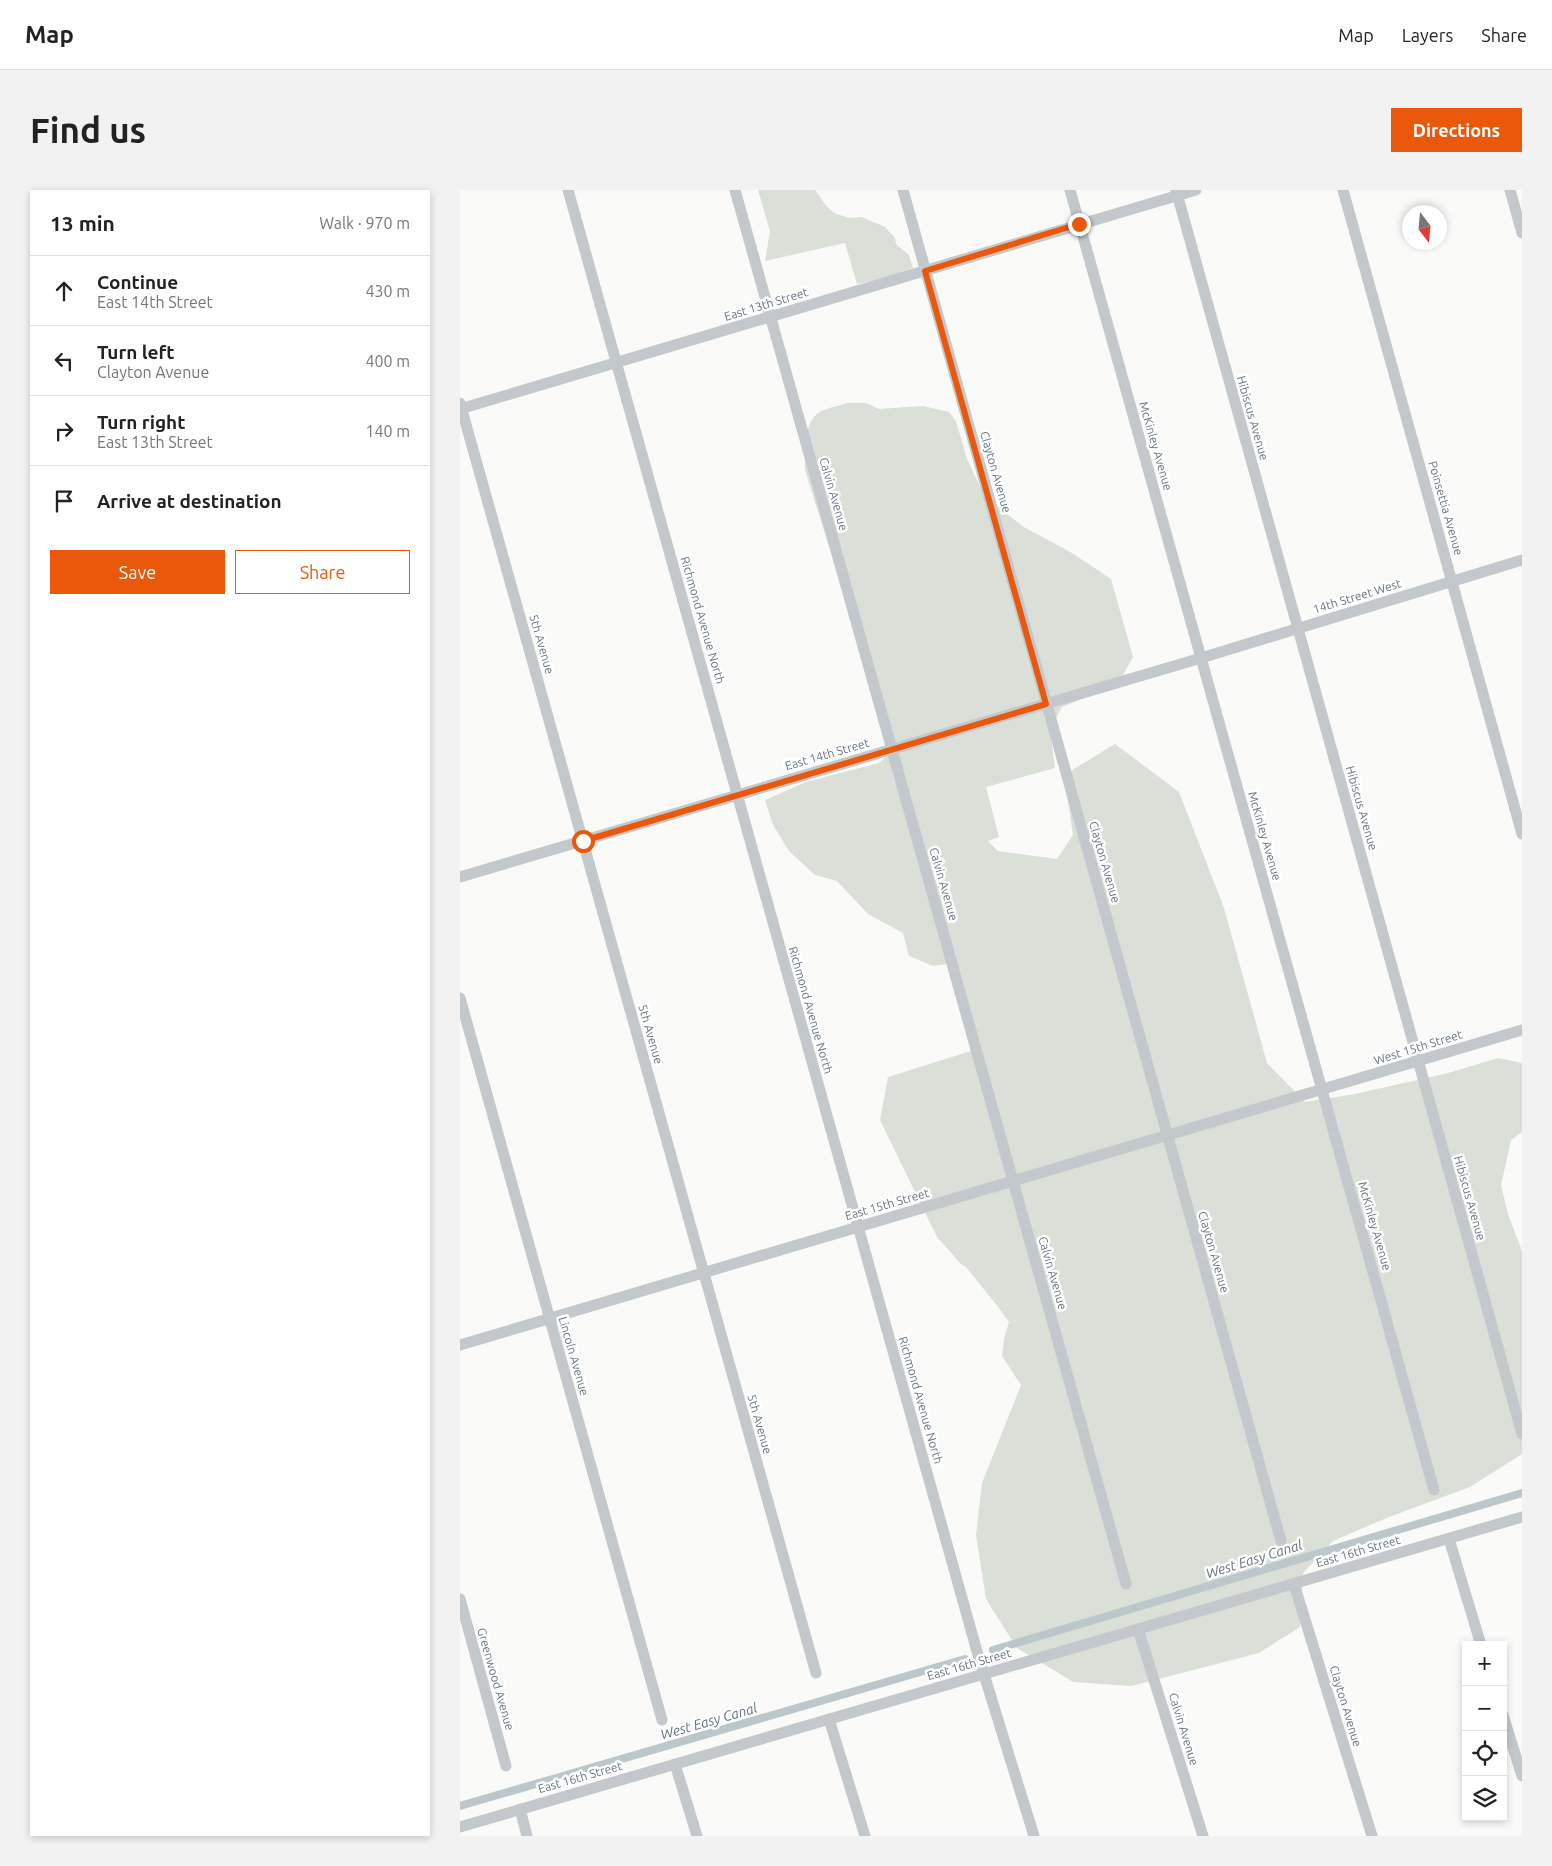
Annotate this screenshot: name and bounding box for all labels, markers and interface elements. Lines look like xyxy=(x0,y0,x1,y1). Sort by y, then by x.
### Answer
text: Map xyxy=(25,21,74,48)
text: Map xyxy=(1338,25,1374,45)
text: Layers xyxy=(1402,25,1453,45)
text: Share xyxy=(1481,25,1527,45)
button: Directions xyxy=(1391,108,1522,152)
text: Find us xyxy=(30,110,146,150)
north arrow xyxy=(1402,205,1447,250)
text: 13 min xyxy=(50,211,115,235)
route end xyxy=(1068,213,1091,236)
text: Walk · 970 m xyxy=(319,214,410,232)
text: Continue xyxy=(97,271,178,293)
icon: ahead xyxy=(50,277,78,305)
text: 430 m xyxy=(365,282,410,300)
street label: East 13th Street xyxy=(723,285,810,323)
text: East 14th Street xyxy=(97,293,213,311)
text: Turn left xyxy=(97,341,175,363)
icon: left xyxy=(50,347,78,375)
text: 400 m xyxy=(365,352,410,370)
text: Clayton Avenue xyxy=(97,363,209,381)
street label: Hibiscus Avenue xyxy=(1235,374,1271,462)
street label: McKinley Avenue xyxy=(1137,400,1175,492)
text: Turn right xyxy=(97,411,185,433)
icon: right xyxy=(50,417,78,445)
text: 140 m xyxy=(365,422,410,440)
street label: Clayton Avenue xyxy=(978,430,1014,514)
text: East 13th Street xyxy=(97,433,213,451)
street label: Calvin Avenue xyxy=(817,456,851,532)
street label: Poinsettia Avenue xyxy=(1426,459,1466,557)
icon: arrive xyxy=(50,487,78,515)
text: Arrive at destination xyxy=(97,490,282,512)
button: Save xyxy=(50,550,225,594)
button: Share xyxy=(235,550,410,594)
street label: Richmond Avenue North xyxy=(679,555,727,685)
street label: 14th Street West xyxy=(1311,576,1403,616)
street label: 5th Avenue xyxy=(527,613,557,675)
street label: East 14th Street xyxy=(783,736,871,772)
street label: Hibiscus Avenue xyxy=(1344,764,1380,852)
street label: McKinley Avenue xyxy=(1246,790,1284,882)
street label: Clayton Avenue xyxy=(1087,820,1123,904)
route start xyxy=(572,830,595,853)
street label: Calvin Avenue xyxy=(927,846,961,922)
street label: Richmond Avenue North xyxy=(787,945,835,1075)
street label: 5th Avenue xyxy=(636,1003,666,1065)
street label: West 15th Street xyxy=(1372,1027,1464,1067)
street label: Hibiscus Avenue xyxy=(1452,1154,1488,1242)
street label: McKinley Avenue xyxy=(1356,1180,1394,1272)
street label: East 15th Street xyxy=(843,1186,931,1222)
street label: Clayton Avenue xyxy=(1196,1210,1232,1294)
street label: Calvin Avenue xyxy=(1036,1235,1070,1311)
street label: Lincoln Avenue xyxy=(557,1315,591,1397)
street label: Richmond Avenue North xyxy=(897,1335,945,1465)
street label: 5th Avenue xyxy=(745,1393,775,1455)
street label: East 16th Street xyxy=(1314,1533,1402,1569)
water label: West Easy Canal xyxy=(1204,1537,1304,1581)
street label: Greenwood Avenue xyxy=(475,1626,517,1732)
map controls xyxy=(1462,1641,1507,1821)
button: + xyxy=(1462,1641,1507,1686)
street label: East 16th Street xyxy=(925,1646,1013,1682)
street label: Clayton Avenue xyxy=(1327,1664,1365,1748)
button: − xyxy=(1462,1686,1507,1731)
street label: Calvin Avenue xyxy=(1167,1691,1201,1767)
water label: West Easy Canal xyxy=(659,1700,759,1742)
button: locate xyxy=(1462,1731,1507,1776)
street label: East 16th Street xyxy=(536,1759,624,1795)
button: layers xyxy=(1462,1776,1507,1821)

